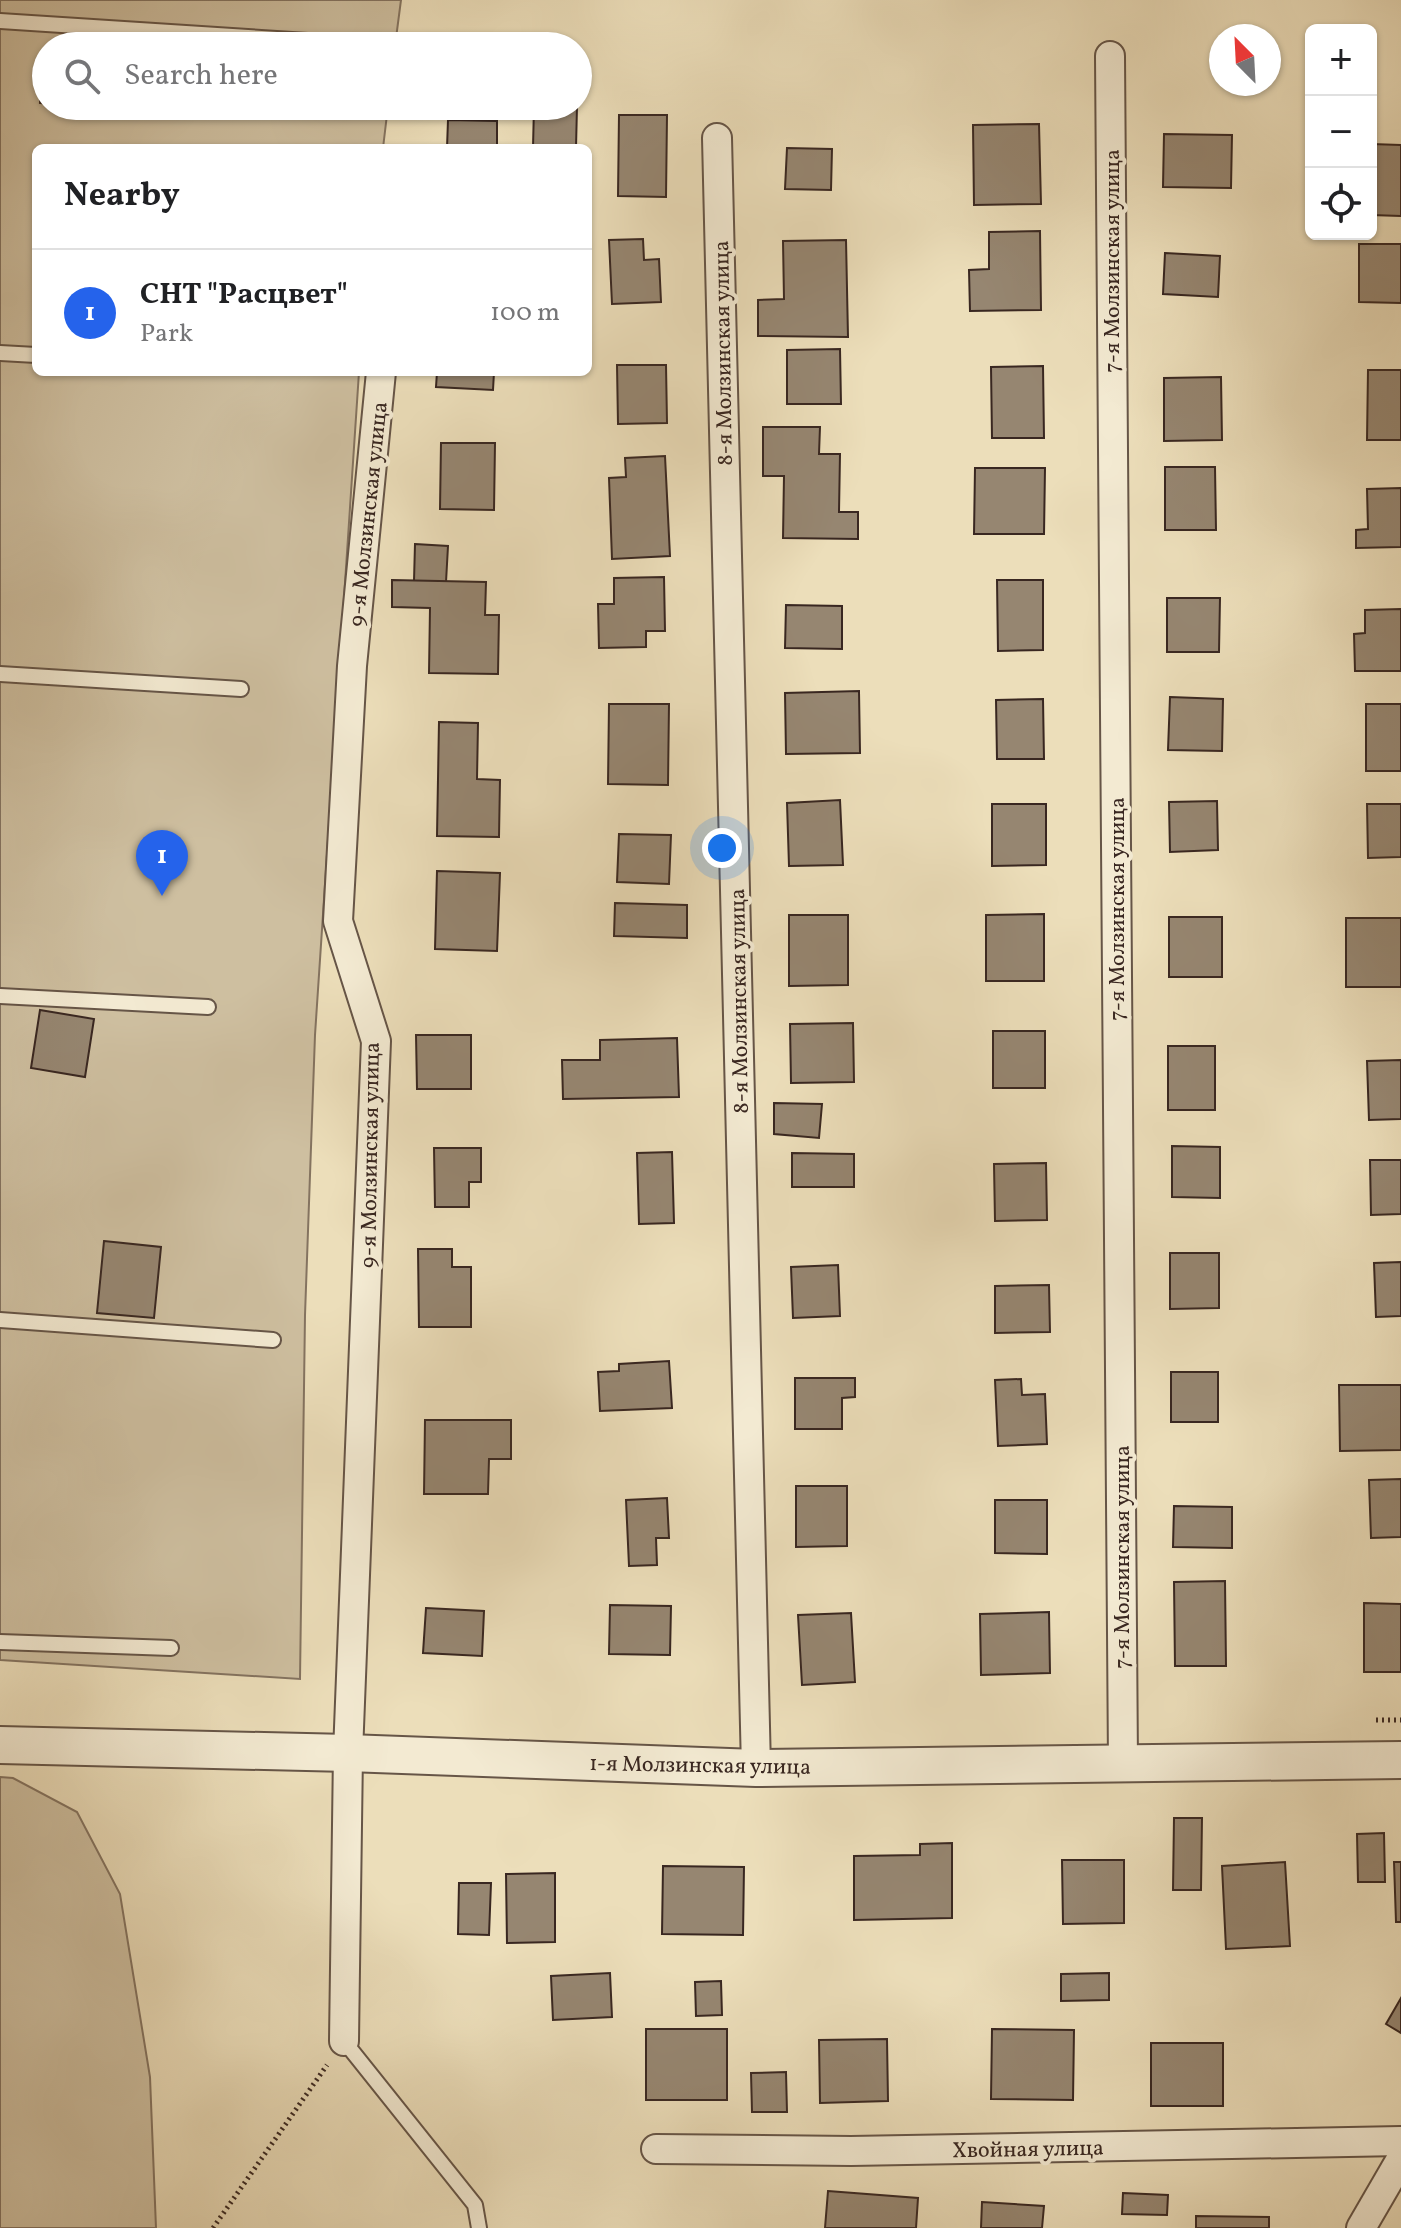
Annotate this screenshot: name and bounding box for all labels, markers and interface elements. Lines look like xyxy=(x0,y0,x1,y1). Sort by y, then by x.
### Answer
north arrow xyxy=(1209,24,1281,96)
map controls xyxy=(1305,24,1377,240)
button: + xyxy=(1305,24,1377,96)
search box xyxy=(32,32,592,120)
icon: search xyxy=(60,54,104,98)
text: Search here xyxy=(124,55,278,97)
button: − xyxy=(1305,96,1377,168)
street label: 7-я Молзинская улица xyxy=(1098,149,1129,373)
button: locate xyxy=(1305,168,1377,240)
text: Nearby xyxy=(64,173,180,220)
street label: 8-я Молзинская улица xyxy=(707,240,742,466)
text: СНТ "Расцвет" xyxy=(140,274,348,316)
text: 1 xyxy=(85,295,95,331)
text: 100 m xyxy=(490,295,560,331)
text: Park xyxy=(140,316,193,352)
street label: 9-я Молзинская улица xyxy=(342,400,397,628)
street label: 7-я Молзинская улица xyxy=(1103,797,1134,1021)
your location xyxy=(702,828,742,868)
pin: 1 xyxy=(136,830,188,896)
street label: 8-я Молзинская улица xyxy=(723,888,758,1114)
street label: 9-я Молзинская улица xyxy=(354,1042,389,1268)
street label: 7-я Молзинская улица xyxy=(1108,1445,1139,1669)
street label: 1-я Молзинская улица xyxy=(589,1749,811,1784)
street label: Хвойная улица xyxy=(952,2134,1104,2167)

